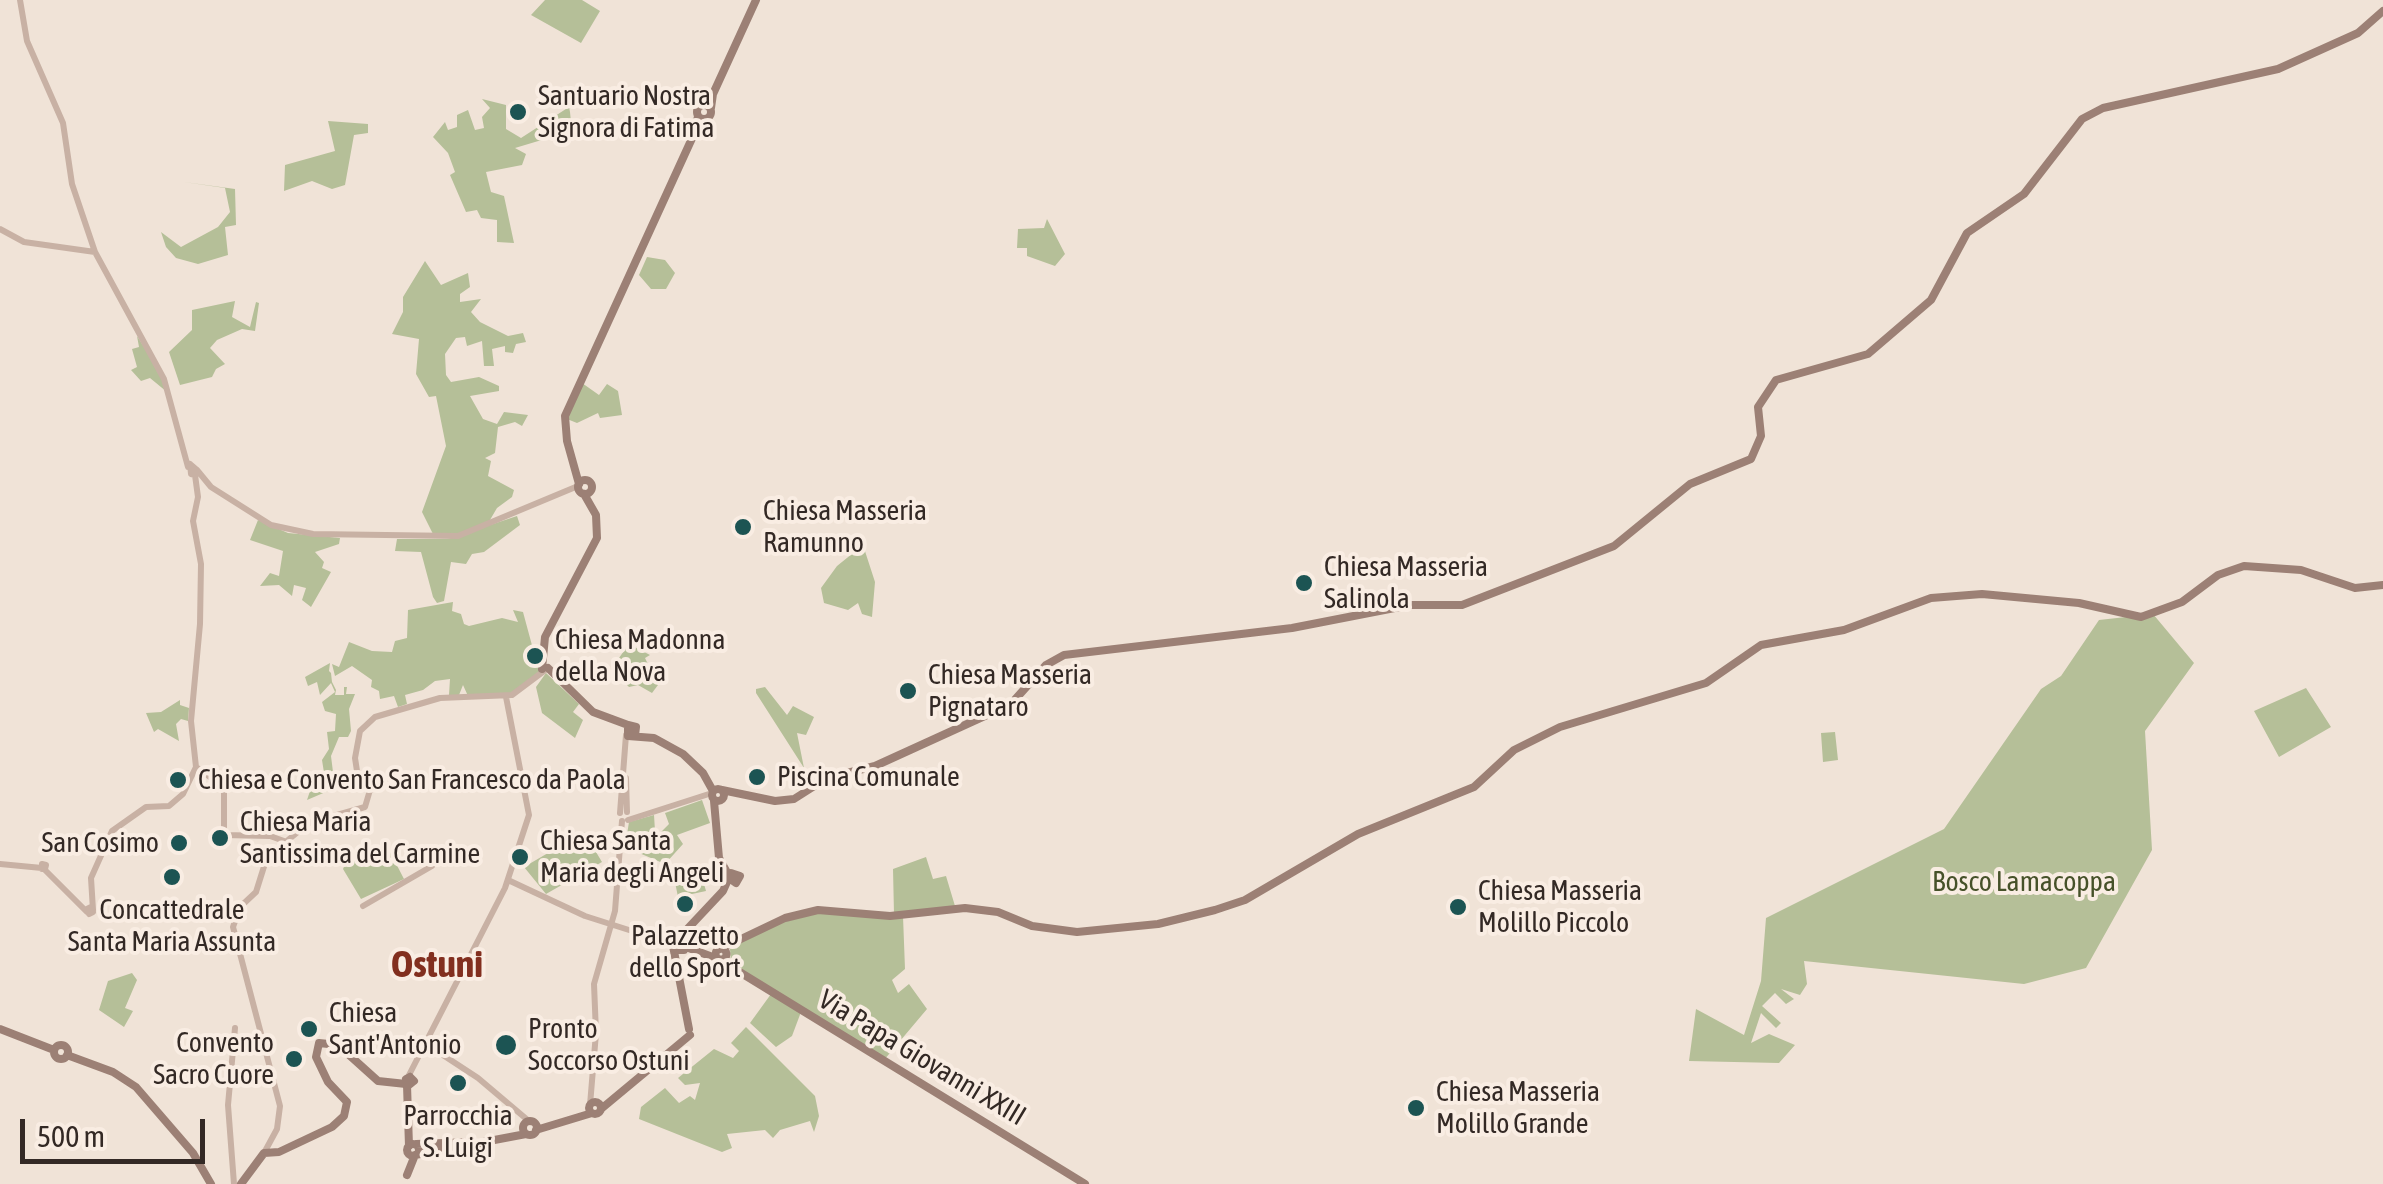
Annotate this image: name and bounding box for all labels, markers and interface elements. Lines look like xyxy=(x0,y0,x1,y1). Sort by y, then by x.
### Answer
place label: Santuario Nostra Signora di Fatima xyxy=(538,79,715,145)
marker: Santuario Nostra Signora di Fatima xyxy=(507,101,529,123)
place label: Chiesa Masseria Ramunno xyxy=(763,494,927,560)
marker: Chiesa Masseria Ramunno xyxy=(732,516,754,538)
place label: Chiesa Masseria Salinola xyxy=(1324,550,1488,616)
marker: Chiesa Masseria Salinola xyxy=(1293,572,1315,594)
place label: Chiesa Madonna della Nova xyxy=(555,623,725,689)
marker: Chiesa Madonna della Nova xyxy=(524,645,546,667)
place label: Chiesa Masseria Pignataro xyxy=(928,658,1092,724)
marker: Chiesa Masseria Pignataro xyxy=(897,680,919,702)
place label: Piscina Comunale xyxy=(777,760,960,794)
place label: Chiesa e Convento San Francesco da Paola xyxy=(198,763,626,797)
marker: Piscina Comunale xyxy=(746,766,768,788)
marker: Chiesa e Convento San Francesco da Paola xyxy=(167,769,189,791)
place label: Chiesa Maria Santissima del Carmine xyxy=(240,805,480,871)
place label: Chiesa Santa Maria degli Angeli xyxy=(540,824,724,890)
place label: San Cosimo xyxy=(41,826,159,860)
marker: Chiesa Maria Santissima del Carmine xyxy=(209,827,231,849)
marker: San Cosimo xyxy=(168,832,190,854)
marker: Chiesa Santa Maria degli Angeli xyxy=(509,846,531,868)
park label: Bosco Lamacoppa xyxy=(1932,865,2116,899)
marker: Concattedrale Santa Maria Assunta xyxy=(161,866,183,888)
place label: Chiesa Masseria Molillo Piccolo xyxy=(1478,874,1642,940)
place label: Concattedrale Santa Maria Assunta xyxy=(68,893,276,959)
marker: Palazzetto dello Sport xyxy=(674,893,696,915)
marker: Chiesa Masseria Molillo Piccolo xyxy=(1447,896,1469,918)
place label: Palazzetto dello Sport xyxy=(629,919,741,985)
district label: Ostuni xyxy=(391,942,483,988)
street label: Via Papa Giovanni XXIII xyxy=(812,983,1032,1133)
place label: Chiesa Sant'Antonio xyxy=(329,996,461,1062)
place label: Pronto Soccorso Ostuni xyxy=(528,1012,690,1078)
marker: Chiesa Sant'Antonio xyxy=(298,1018,320,1040)
place label: Convento Sacro Cuore xyxy=(153,1026,274,1092)
marker: Pronto Soccorso Ostuni xyxy=(493,1032,519,1058)
marker: Convento Sacro Cuore xyxy=(283,1048,305,1070)
marker: Parrocchia S. Luigi xyxy=(447,1072,469,1094)
place label: Chiesa Masseria Molillo Grande xyxy=(1436,1075,1600,1141)
marker: Chiesa Masseria Molillo Grande xyxy=(1405,1097,1427,1119)
scale bar xyxy=(25,1099,210,1161)
place label: Parrocchia S. Luigi xyxy=(403,1099,513,1165)
text: 500 m xyxy=(37,1119,105,1153)

